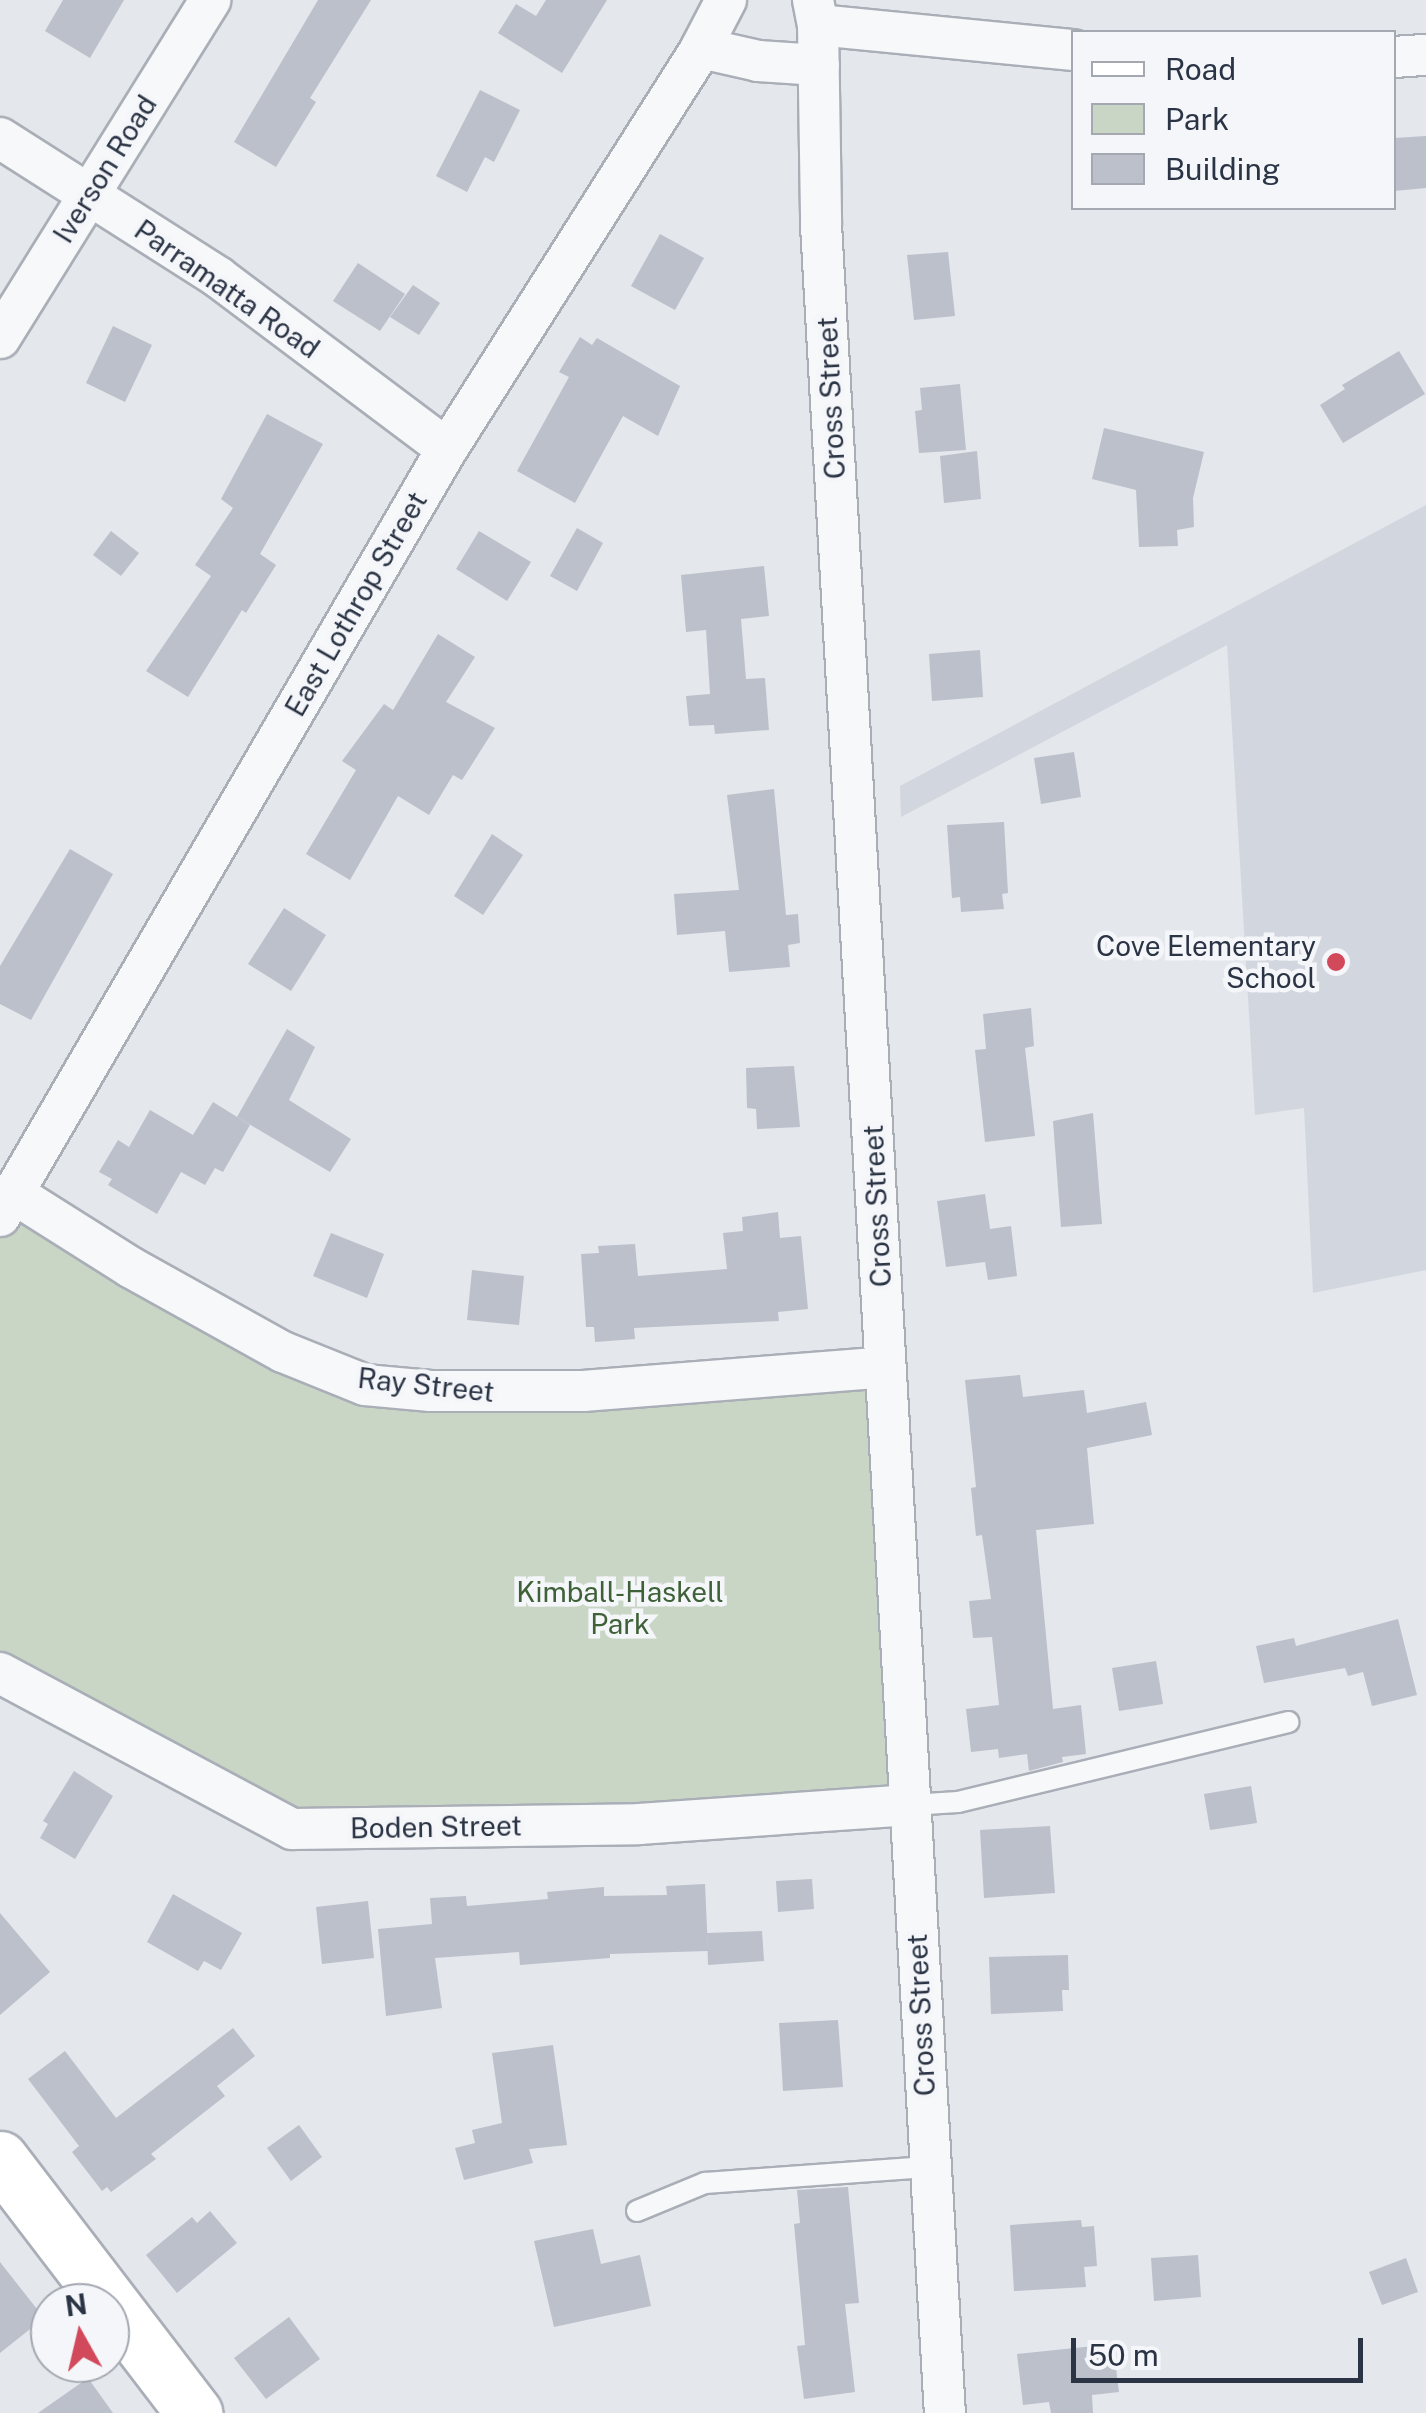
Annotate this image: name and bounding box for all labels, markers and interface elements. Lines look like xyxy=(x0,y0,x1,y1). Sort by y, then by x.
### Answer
legend xyxy=(1071,30,1396,210)
text: Road xyxy=(1165,51,1236,87)
street label: Iverson Road xyxy=(46,89,164,249)
text: Park xyxy=(1165,101,1229,137)
text: Building xyxy=(1165,151,1280,187)
street label: Parramatta Road xyxy=(128,213,326,365)
street label: Cross Street xyxy=(810,316,852,480)
street label: East Lothrop Street xyxy=(278,486,434,722)
place label: Cove Elementary School xyxy=(1096,929,1316,995)
marker: Cove Elementary School xyxy=(1325,951,1347,973)
street label: Cross Street xyxy=(856,1124,898,1288)
street label: Ray Street xyxy=(356,1361,496,1409)
park label: Kimball-Haskell Park xyxy=(516,1575,724,1641)
street label: Boden Street xyxy=(350,1809,522,1845)
street label: Cross Street xyxy=(900,1933,942,2097)
north arrow xyxy=(30,2283,130,2383)
text: N xyxy=(63,2287,89,2323)
scale bar xyxy=(1076,2318,1368,2380)
text: 50 m xyxy=(1088,2337,1159,2373)

